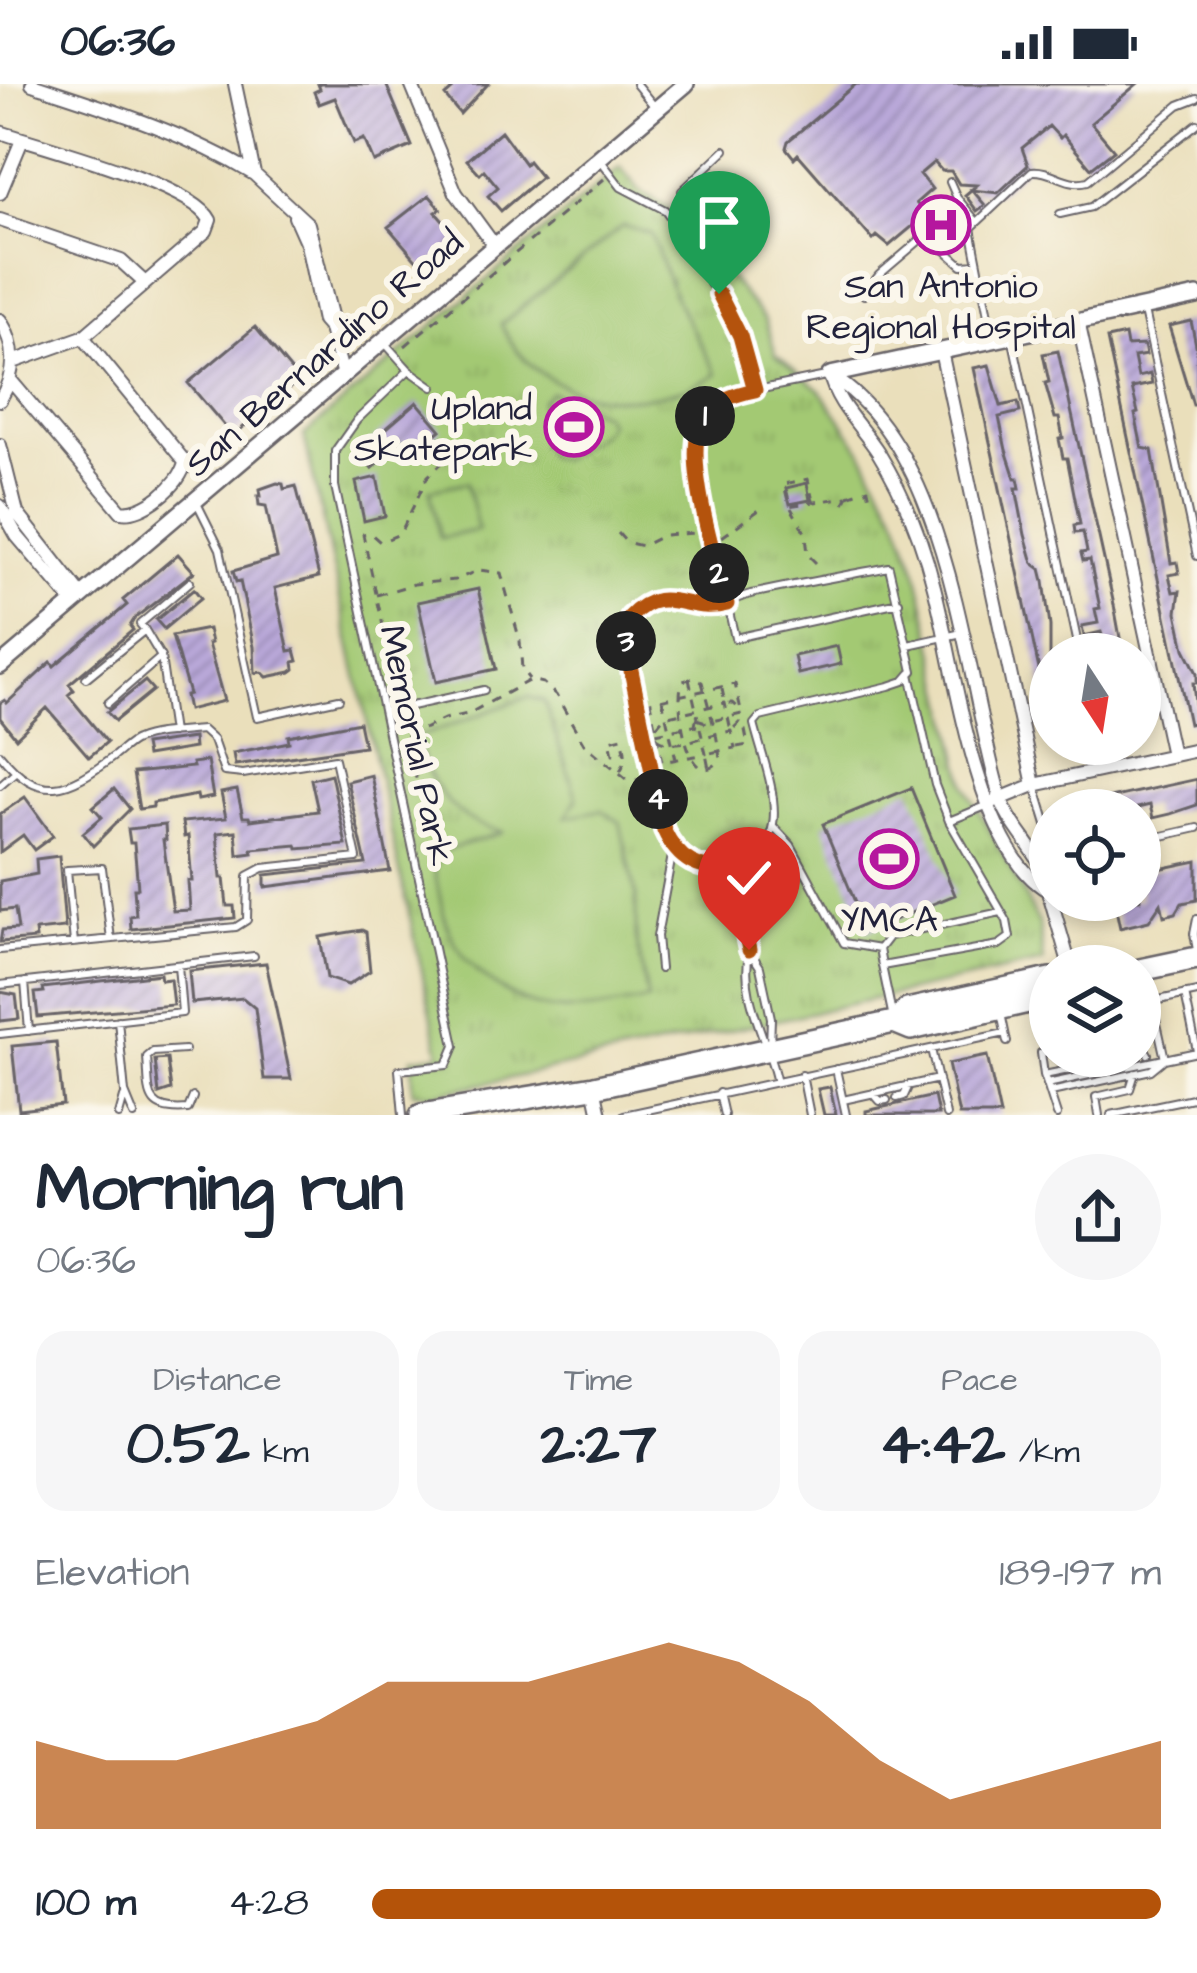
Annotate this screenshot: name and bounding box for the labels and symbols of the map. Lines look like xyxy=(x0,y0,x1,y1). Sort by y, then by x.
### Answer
pin xyxy=(668,171,770,294)
hospital icon: San Antonio Regional Hospital xyxy=(910,194,972,256)
street label: San Bernardino Road xyxy=(174,218,475,489)
place label: San Antonio Regional Hospital xyxy=(806,261,1076,354)
place label: Upland Skatepark xyxy=(354,383,532,475)
pin: 1 xyxy=(675,386,735,446)
sports icon: Upland Skatepark xyxy=(543,396,605,458)
pin: 2 xyxy=(689,543,749,603)
pin: 3 xyxy=(596,611,656,671)
street label: Memorial Park xyxy=(365,621,466,870)
north arrow xyxy=(1029,633,1161,765)
pin: 4 xyxy=(628,769,688,829)
pin xyxy=(698,827,800,950)
sports icon: YMCA xyxy=(858,828,920,890)
place label: YMCA xyxy=(840,895,938,946)

